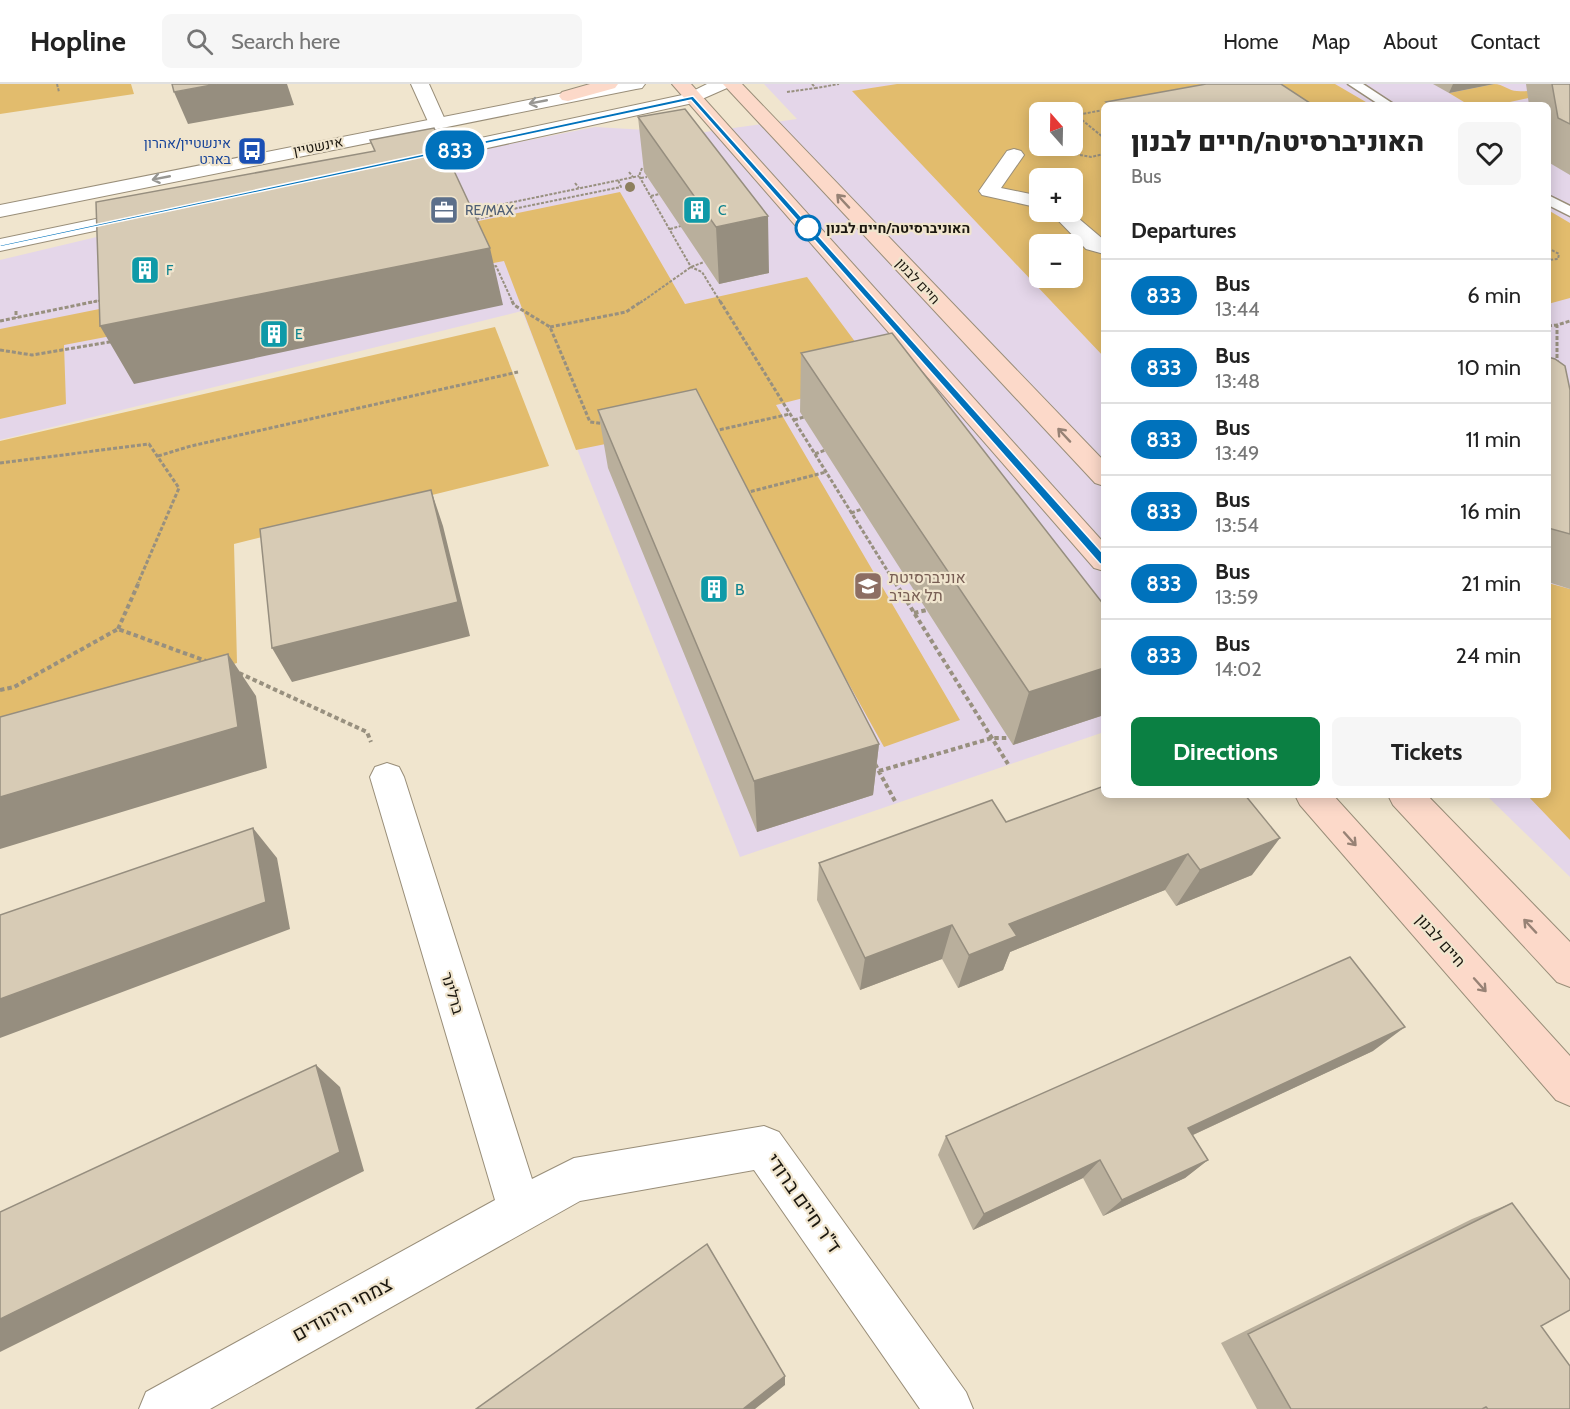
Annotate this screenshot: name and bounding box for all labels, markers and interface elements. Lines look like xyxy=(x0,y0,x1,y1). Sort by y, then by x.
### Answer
search box xyxy=(162,14,582,68)
text: Hopline xyxy=(30,24,126,58)
icon: search xyxy=(183,25,216,58)
text: Search here xyxy=(231,28,340,55)
text: Home xyxy=(1223,29,1279,54)
text: Map xyxy=(1312,29,1350,54)
text: About xyxy=(1383,29,1437,54)
text: Contact xyxy=(1470,29,1540,54)
one-way arrow xyxy=(528,97,548,108)
north arrow xyxy=(1029,102,1083,156)
map controls xyxy=(1029,102,1083,288)
button: heart xyxy=(1458,122,1521,185)
text: האוניברסיטה/חיים לבנון xyxy=(1131,124,1424,158)
line badge: 833 xyxy=(420,130,490,170)
street label: אינשטיין xyxy=(291,132,345,160)
place label: אינשטיין/אהרון בארט xyxy=(144,134,232,168)
bus stop icon: אינשטיין/אהרון בארט xyxy=(236,135,268,167)
text: 833 xyxy=(437,138,473,163)
text: Bus xyxy=(1131,164,1162,188)
button: + xyxy=(1029,168,1083,222)
one-way arrow xyxy=(152,173,171,184)
office icon: RE/MAX xyxy=(428,194,460,226)
building icon: C xyxy=(681,194,713,226)
one-way arrow xyxy=(836,194,850,209)
place label: RE/MAX xyxy=(465,201,514,219)
place label: C xyxy=(718,201,727,219)
marker: האוניברסיטה/חיים לבנון xyxy=(795,215,821,241)
text: Departures xyxy=(1131,217,1236,244)
place label: האוניברסיטה/חיים לבנון xyxy=(826,219,970,237)
button: − xyxy=(1029,234,1083,288)
building icon: F xyxy=(129,254,161,286)
street label: חיים לבנון xyxy=(892,254,944,308)
place label: F xyxy=(166,261,174,279)
text: Bus xyxy=(1215,270,1250,297)
text: 6 min xyxy=(1467,282,1521,309)
text: 833 xyxy=(1146,283,1182,308)
text: 13:44 xyxy=(1215,297,1260,321)
building icon: E xyxy=(258,318,290,350)
place label: E xyxy=(295,325,303,343)
text: Bus xyxy=(1215,342,1250,369)
text: 10 min xyxy=(1457,354,1521,381)
text: 833 xyxy=(1146,355,1182,380)
text: 13:48 xyxy=(1215,369,1260,393)
text: Bus xyxy=(1215,414,1250,441)
text: 11 min xyxy=(1465,426,1521,453)
one-way arrow xyxy=(1057,427,1071,442)
text: 833 xyxy=(1146,427,1182,452)
text: 13:49 xyxy=(1215,441,1259,465)
text: Bus xyxy=(1215,486,1250,513)
text: 16 min xyxy=(1460,498,1521,525)
text: 833 xyxy=(1146,499,1182,524)
text: 13:54 xyxy=(1215,513,1259,537)
text: Bus xyxy=(1215,558,1250,585)
place label: אוניברסיטת תל אביב xyxy=(889,568,966,605)
school or university icon: אוניברסיטת תל אביב xyxy=(852,570,884,602)
text: 21 min xyxy=(1461,570,1521,597)
text: 833 xyxy=(1146,571,1182,596)
building icon: B xyxy=(698,573,730,605)
place label: B xyxy=(735,580,745,599)
text: 13:59 xyxy=(1215,585,1259,609)
text: Bus xyxy=(1215,630,1250,657)
text: 24 min xyxy=(1456,642,1521,669)
text: 833 xyxy=(1146,643,1182,668)
text: 14:02 xyxy=(1215,657,1262,681)
button: Directions xyxy=(1131,717,1320,786)
button: Tickets xyxy=(1332,717,1521,786)
one-way arrow xyxy=(1343,831,1357,846)
street label: חיים לבנון xyxy=(1412,910,1469,971)
one-way arrow xyxy=(1523,919,1537,934)
street label: ברלינר xyxy=(437,970,468,1017)
one-way arrow xyxy=(1473,977,1487,992)
street label: ד"ר חיים ברודי xyxy=(761,1149,847,1257)
street label: צמחי היהודים xyxy=(288,1272,396,1346)

